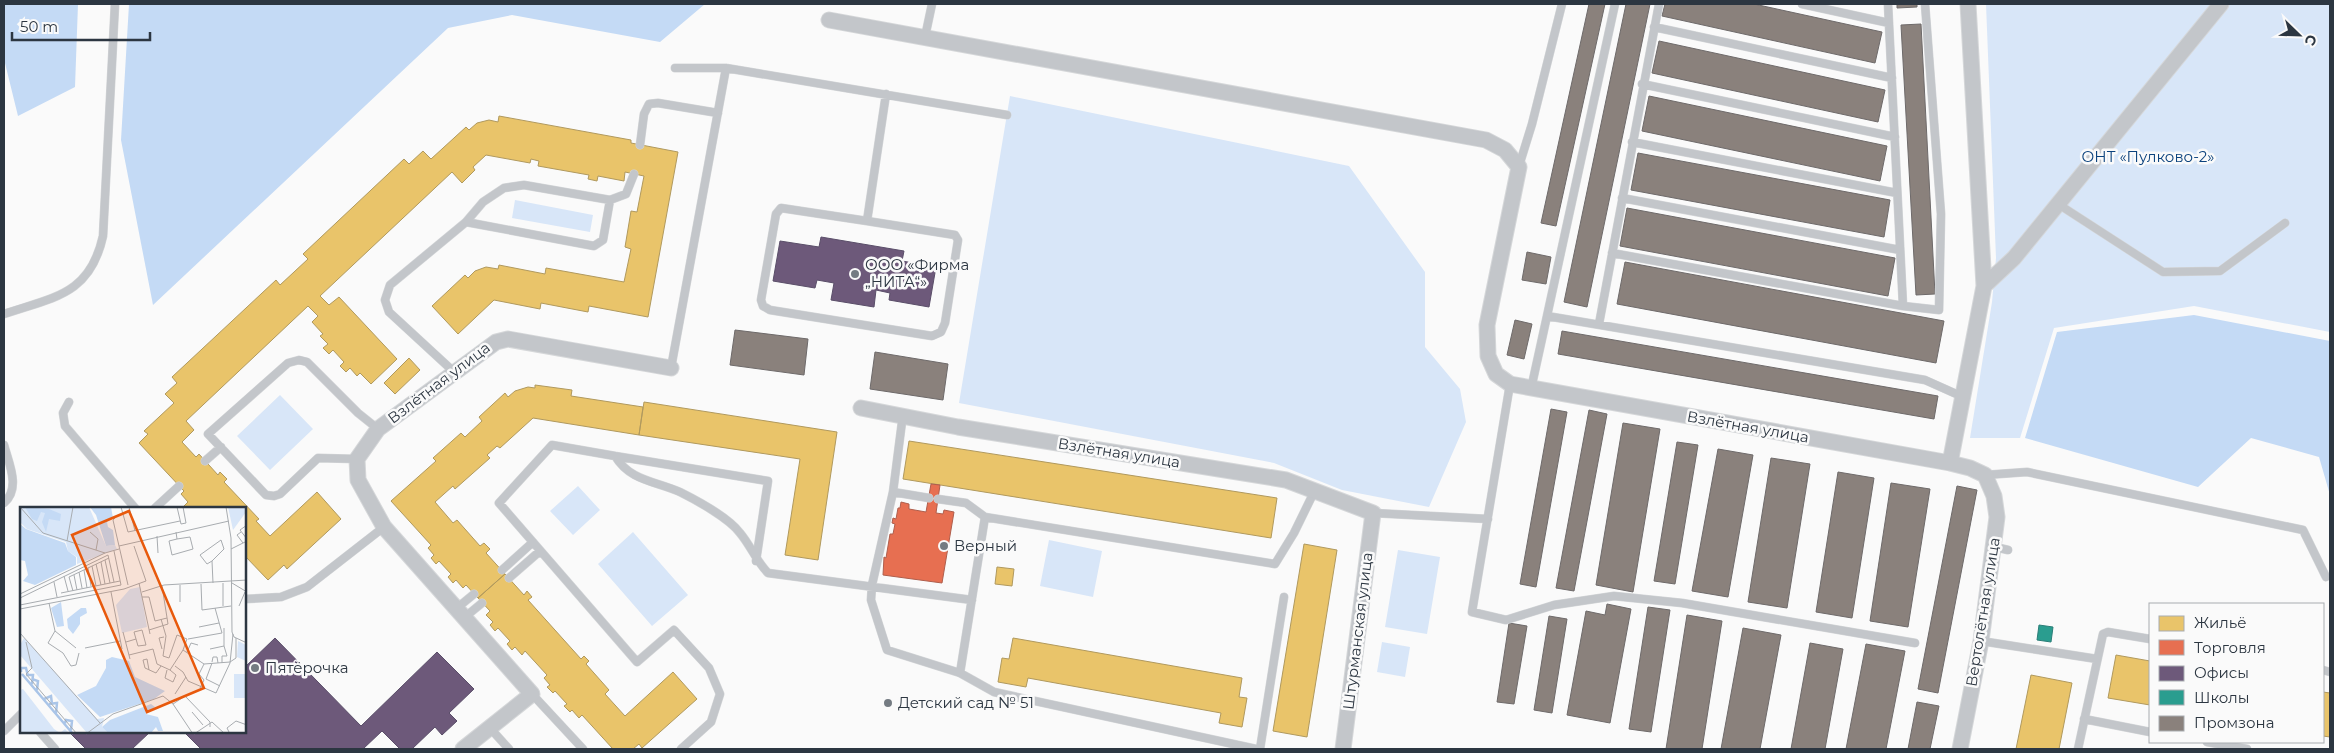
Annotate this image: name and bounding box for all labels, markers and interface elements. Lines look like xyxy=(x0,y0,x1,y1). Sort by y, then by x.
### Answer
scale bar xyxy=(12,10,150,42)
north arrow xyxy=(2274,10,2324,60)
text: 50 m xyxy=(20,17,58,36)
text: С xyxy=(2301,32,2321,48)
park label: ОНТ «Пулково-2» xyxy=(2082,147,2214,166)
place label: ООО «Фирма „НИТА“» xyxy=(865,255,969,291)
marker: ООО «Фирма „НИТА“» xyxy=(849,268,861,280)
street label: Взлётная улица xyxy=(384,338,494,427)
street label: Взлётная улица xyxy=(1686,406,1811,447)
street label: Взлётная улица xyxy=(1057,433,1182,472)
inset map xyxy=(20,507,246,733)
place label: Верный xyxy=(954,536,1017,555)
street label: Вертолётная улица xyxy=(1961,536,2004,688)
marker: Верный xyxy=(938,540,950,552)
street label: Штурманская улица xyxy=(1338,551,1377,711)
legend xyxy=(2149,603,2324,743)
text: Жильё xyxy=(2194,613,2247,632)
text: Торговля xyxy=(2194,638,2266,657)
place label: Пятёрочка xyxy=(265,658,349,677)
marker: Пятёрочка xyxy=(249,662,261,674)
text: Офисы xyxy=(2194,663,2249,682)
text: Школы xyxy=(2194,688,2250,707)
place label: Детский сад № 51 xyxy=(898,693,1034,712)
marker: Детский сад № 51 xyxy=(882,697,894,709)
text: Промзона xyxy=(2194,713,2274,732)

